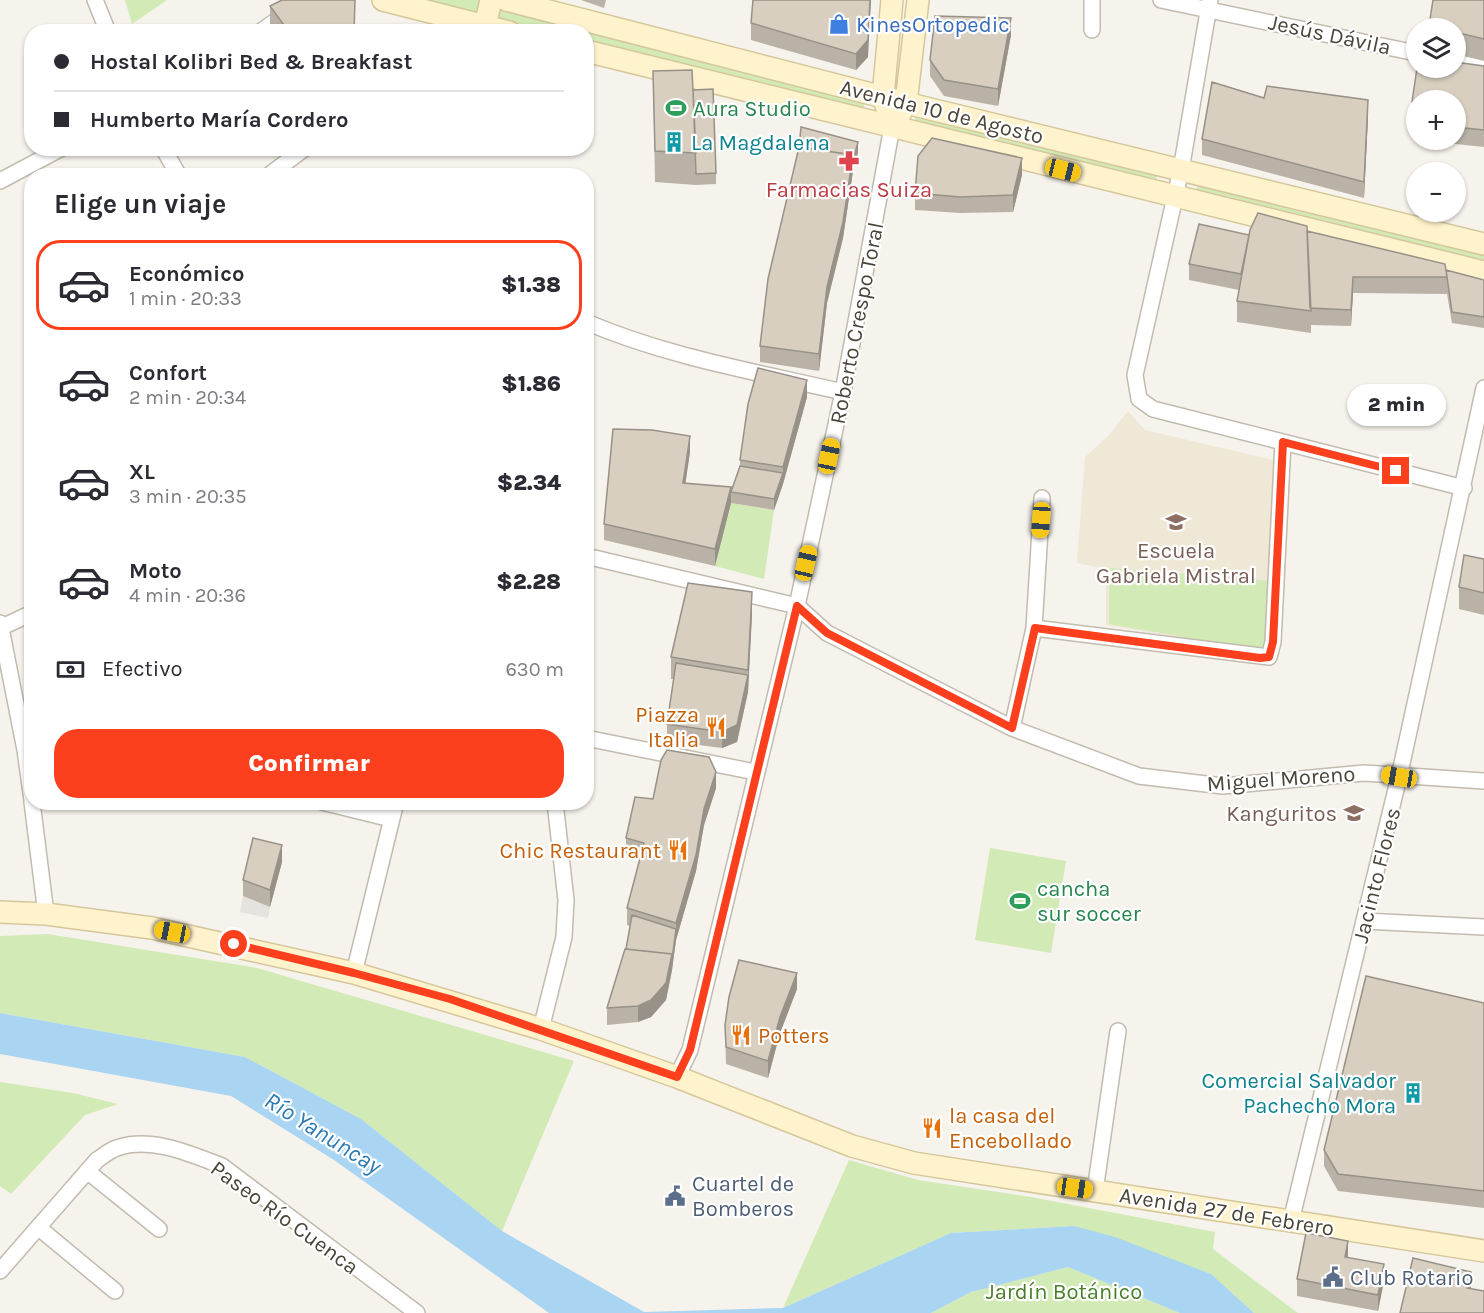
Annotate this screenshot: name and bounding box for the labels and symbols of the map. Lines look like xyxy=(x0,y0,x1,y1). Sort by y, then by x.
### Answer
street label: Jesús Dávila xyxy=(1266,9,1393,61)
shop icon: KinesOrtopedic xyxy=(827,12,851,36)
place label: KinesOrtopedic xyxy=(856,12,1010,38)
street label: Avenida 10 de Agosto xyxy=(837,74,1046,150)
sports icon: Aura Studio xyxy=(664,96,688,120)
place label: Aura Studio xyxy=(693,96,811,122)
building icon: La Magdalena xyxy=(662,130,686,154)
place label: La Magdalena xyxy=(691,130,830,156)
pharmacy icon: Farmacias Suiza xyxy=(837,149,861,173)
car xyxy=(1043,157,1083,183)
place label: Farmacias Suiza xyxy=(766,177,932,203)
street label: Roberto Crespo Toral xyxy=(825,220,889,426)
callout: 2 min xyxy=(1346,384,1446,426)
car xyxy=(816,437,842,475)
route end xyxy=(1382,457,1409,484)
car xyxy=(1031,501,1051,539)
school or university icon: Escuela Gabriela Mistral xyxy=(1164,510,1188,534)
place label: Escuela Gabriela Mistral xyxy=(1096,538,1256,589)
car xyxy=(793,543,819,583)
place label: Piazza Italia xyxy=(635,702,699,753)
restaurant icon: Piazza Italia xyxy=(704,715,728,739)
street label: Miguel Moreno xyxy=(1206,761,1356,797)
car xyxy=(1380,765,1418,789)
place label: Kanguritos xyxy=(1226,801,1337,827)
school or university icon: Kanguritos xyxy=(1342,801,1366,825)
street label: Jacinto Flores xyxy=(1348,805,1406,945)
place label: Chic Restaurant xyxy=(499,838,661,864)
restaurant icon: Chic Restaurant xyxy=(666,838,690,862)
place label: cancha sur soccer xyxy=(1037,876,1141,927)
sports icon: cancha sur soccer xyxy=(1008,889,1032,913)
car xyxy=(153,920,191,944)
route start xyxy=(220,930,247,957)
restaurant icon: Potters xyxy=(729,1023,753,1047)
place label: Potters xyxy=(758,1023,830,1049)
place label: Comercial Salvador Pachecho Mora xyxy=(1202,1068,1396,1119)
building icon: Comercial Salvador Pachecho Mora xyxy=(1401,1081,1425,1105)
water label: Río Yanuncay xyxy=(260,1086,387,1180)
place label: la casa del Encebollado xyxy=(949,1103,1072,1154)
restaurant icon: la casa del Encebollado xyxy=(920,1116,944,1140)
street label: Paseo Río Cuenca xyxy=(205,1155,363,1280)
place label: Cuartel de Bomberos xyxy=(692,1171,794,1222)
car xyxy=(1056,1177,1094,1199)
street label: Avenida 27 de Febrero xyxy=(1118,1182,1336,1242)
public building icon: Cuartel de Bomberos xyxy=(663,1184,687,1208)
public building icon: Club Rotario xyxy=(1321,1265,1345,1289)
place label: Club Rotario xyxy=(1350,1265,1474,1291)
park label: Jardín Botánico xyxy=(986,1279,1142,1305)

